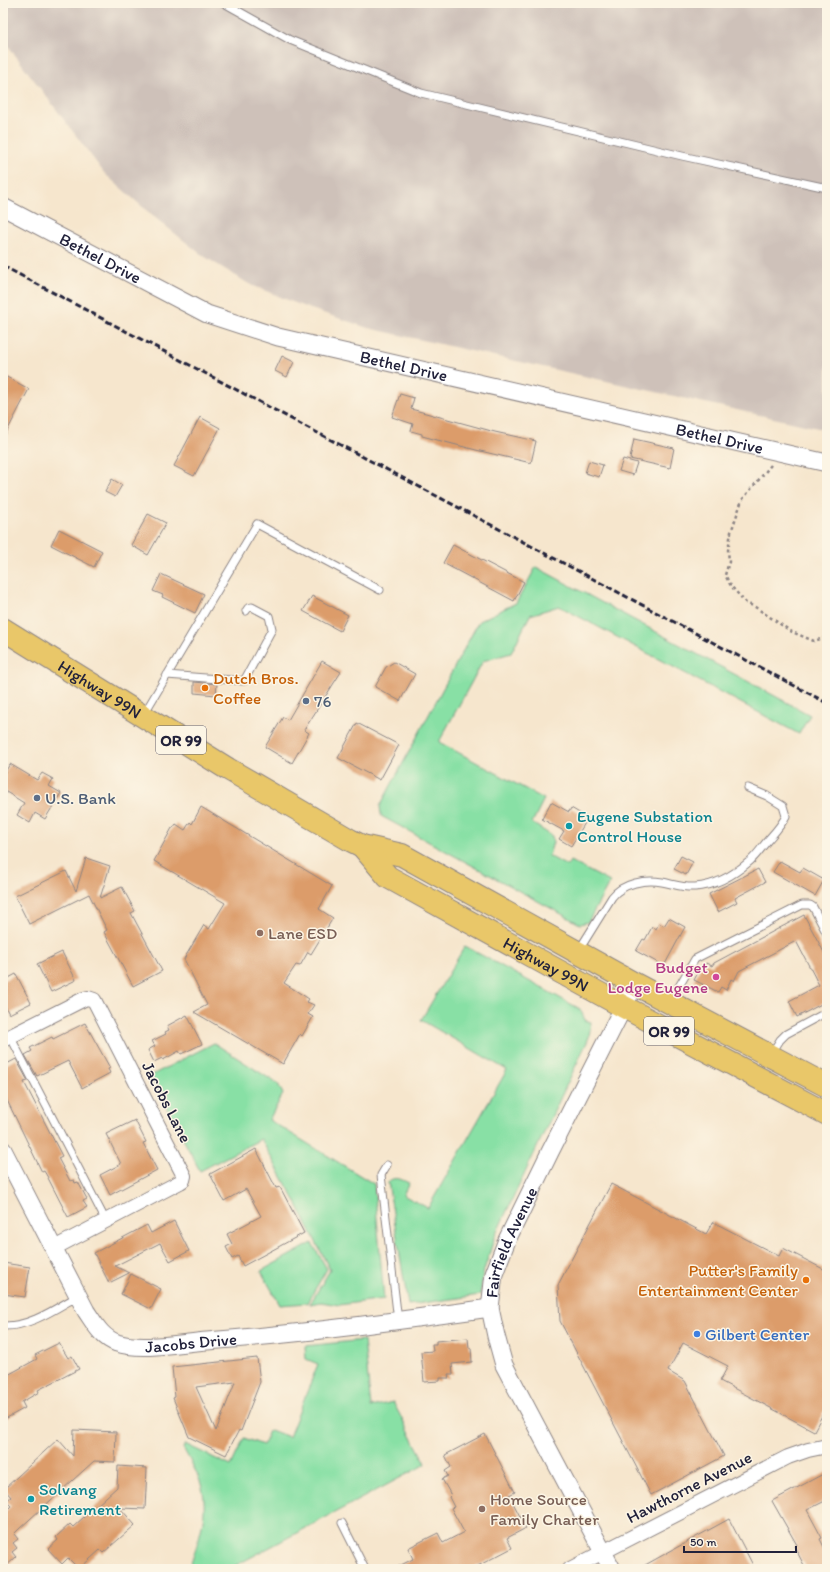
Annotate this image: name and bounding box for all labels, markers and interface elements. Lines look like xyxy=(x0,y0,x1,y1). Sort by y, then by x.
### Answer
street label: Bethel Drive xyxy=(56,229,145,288)
street label: Bethel Drive xyxy=(358,346,449,386)
street label: Bethel Drive xyxy=(674,419,765,458)
street label: Highway 99N xyxy=(54,656,145,723)
place label: Dutch Bros. Coffee xyxy=(213,668,299,708)
marker: Dutch Bros. Coffee xyxy=(200,683,210,693)
place label: 76 xyxy=(314,691,331,711)
marker: 76 xyxy=(301,696,311,706)
road number: OR 99 xyxy=(156,726,206,754)
place label: U.S. Bank xyxy=(45,788,116,808)
marker: U.S. Bank xyxy=(32,793,42,803)
place label: Eugene Substation Control House xyxy=(577,806,713,846)
marker: Eugene Substation Control House xyxy=(564,821,574,831)
place label: Lane ESD xyxy=(268,923,337,943)
marker: Lane ESD xyxy=(255,928,265,938)
street label: Highway 99N xyxy=(500,933,592,996)
place label: Budget Lodge Eugene xyxy=(607,957,708,997)
marker: Budget Lodge Eugene xyxy=(711,972,721,982)
road number: OR 99 xyxy=(644,1017,694,1045)
street label: Jacobs Lane xyxy=(138,1058,196,1146)
street label: Fairfield Avenue xyxy=(481,1184,541,1299)
place label: Putter's Family Entertainment Center xyxy=(638,1260,799,1300)
marker: Putter's Family Entertainment Center xyxy=(801,1275,811,1285)
place label: Gilbert Center xyxy=(705,1324,809,1344)
street label: Jacobs Drive xyxy=(145,1329,238,1357)
marker: Gilbert Center xyxy=(692,1329,702,1339)
street label: Hawthorne Avenue xyxy=(623,1447,755,1527)
place label: Solvang Retirement xyxy=(39,1479,122,1519)
place label: Home Source Family Charter xyxy=(490,1489,599,1529)
marker: Solvang Retirement xyxy=(26,1494,36,1504)
marker: Home Source Family Charter xyxy=(477,1504,487,1514)
scale bar xyxy=(684,1528,796,1554)
text: 50 m xyxy=(690,1535,716,1549)

